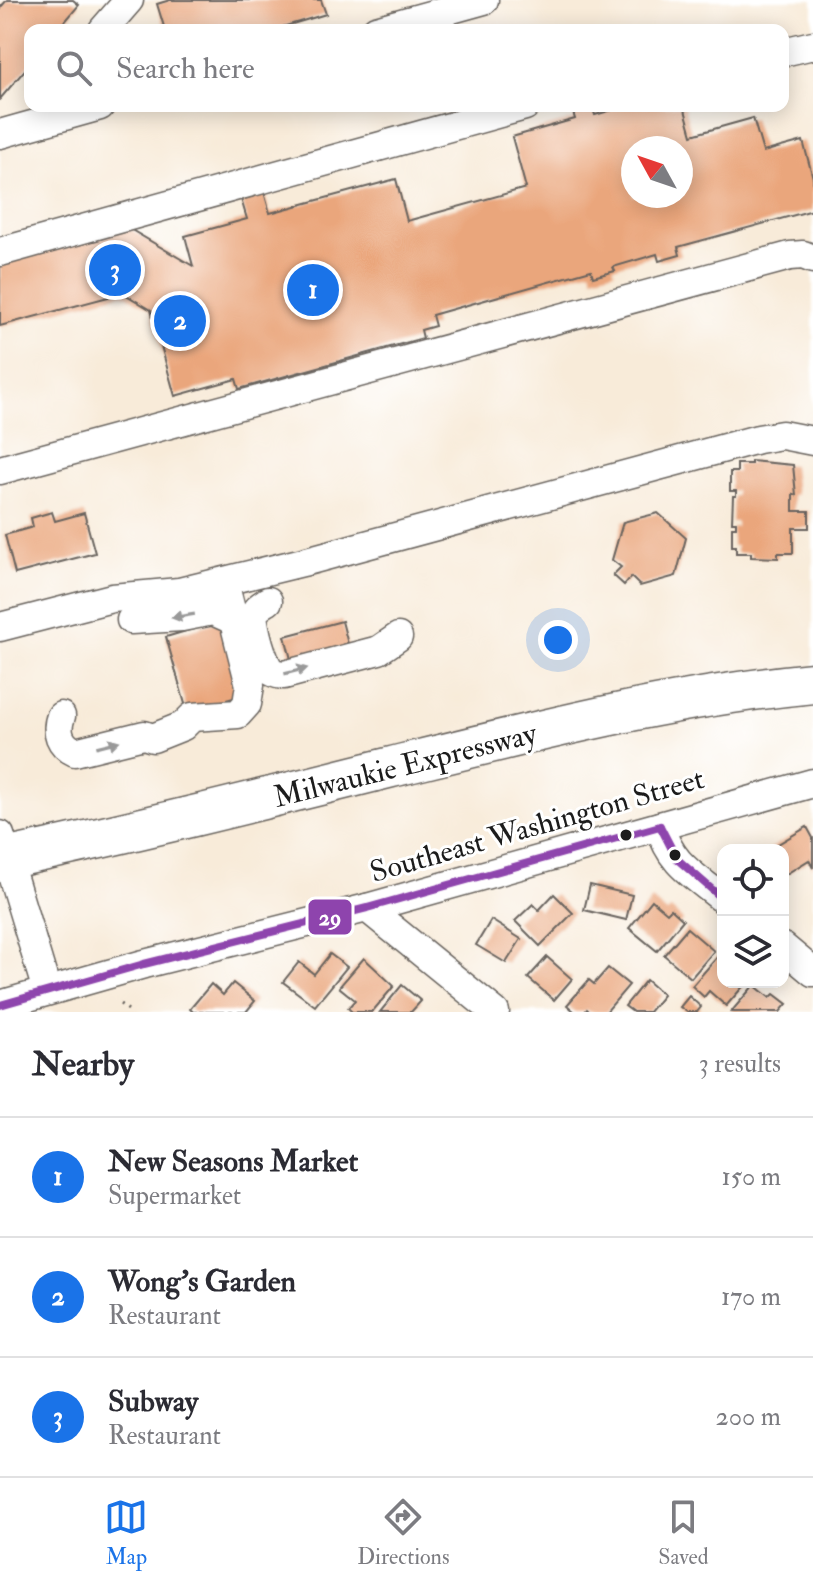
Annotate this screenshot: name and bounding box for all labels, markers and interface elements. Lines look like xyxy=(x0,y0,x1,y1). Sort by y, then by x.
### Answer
search box xyxy=(24,24,789,112)
icon: search xyxy=(52,46,96,90)
text: Search here xyxy=(116,50,255,87)
north arrow xyxy=(621,136,693,208)
pin: 3 xyxy=(89,240,141,300)
pin: 1 xyxy=(287,260,339,320)
pin: 2 xyxy=(154,291,206,351)
one-way arrow xyxy=(171,610,196,623)
your location xyxy=(538,620,578,660)
one-way arrow xyxy=(284,665,309,677)
street label: Milwaukie Expressway xyxy=(270,715,541,816)
one-way arrow xyxy=(96,737,121,749)
street label: Southeast Washington Street xyxy=(366,760,709,891)
unlabelled marker xyxy=(618,827,634,843)
map controls xyxy=(717,844,789,988)
button: locate xyxy=(717,844,789,916)
unlabelled marker xyxy=(667,847,683,863)
line badge: 29 xyxy=(307,898,353,936)
text: 29 xyxy=(319,904,341,932)
button: layers xyxy=(717,916,789,988)
text: Nearby xyxy=(32,1043,134,1086)
text: 3 results xyxy=(699,1048,781,1080)
text: New Seasons Market xyxy=(108,1143,358,1180)
text: 1 xyxy=(53,1161,63,1193)
text: 150 m xyxy=(722,1161,781,1193)
text: Supermarket xyxy=(108,1180,241,1212)
text: Wong's Garden xyxy=(108,1263,296,1300)
text: 2 xyxy=(51,1281,65,1313)
text: 170 m xyxy=(721,1281,781,1313)
text: Restaurant xyxy=(108,1300,221,1332)
text: Subway xyxy=(108,1383,198,1420)
text: 3 xyxy=(53,1401,63,1433)
text: 200 m xyxy=(716,1401,781,1433)
text: Restaurant xyxy=(108,1420,221,1452)
tab: Map xyxy=(104,1495,148,1571)
tab: Directions xyxy=(357,1495,450,1571)
tab: Saved xyxy=(658,1495,709,1571)

